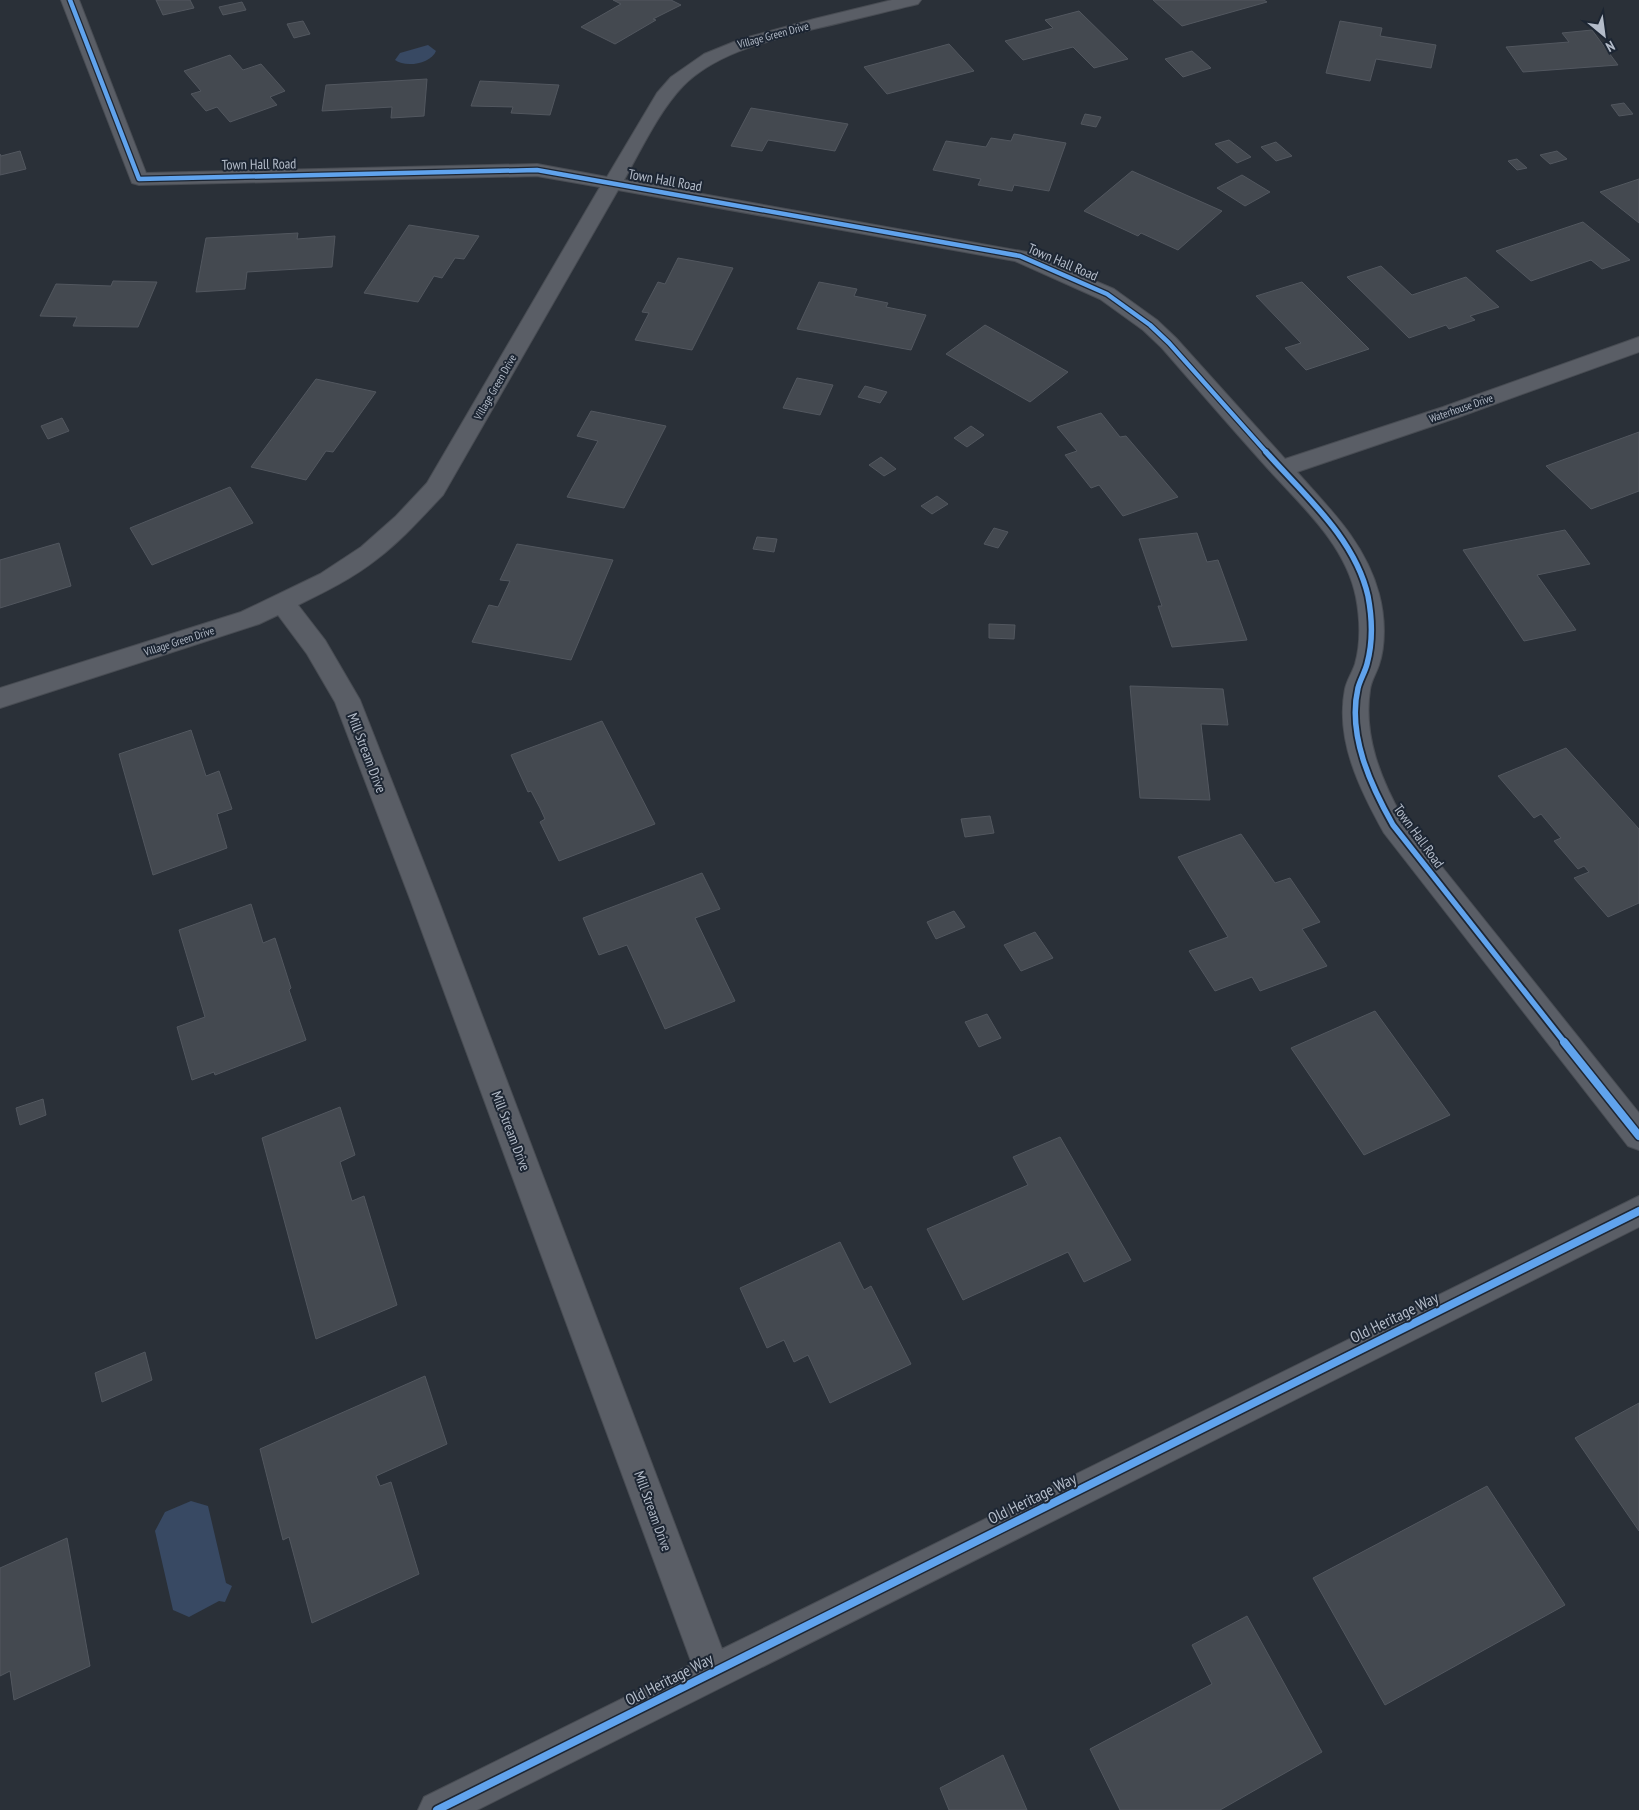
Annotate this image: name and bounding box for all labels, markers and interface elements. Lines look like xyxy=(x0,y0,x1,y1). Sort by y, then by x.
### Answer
north arrow xyxy=(1579,10,1629,60)
street label: Village Green Drive xyxy=(735,19,811,51)
text: N xyxy=(1603,37,1618,56)
street label: Town Hall Road xyxy=(222,154,296,174)
street label: Town Hall Road xyxy=(627,165,703,195)
street label: Town Hall Road xyxy=(1025,239,1101,285)
street label: Village Green Drive xyxy=(470,351,520,423)
street label: Waterhouse Drive xyxy=(1427,390,1495,426)
street label: Village Green Drive xyxy=(141,623,216,659)
street label: Mill Stream Drive xyxy=(344,711,391,796)
street label: Town Hall Road xyxy=(1390,801,1448,871)
street label: Mill Stream Drive xyxy=(488,1089,535,1174)
street label: Old Heritage Way xyxy=(1346,1287,1442,1347)
street label: Mill Stream Drive xyxy=(630,1468,676,1554)
street label: Old Heritage Way xyxy=(984,1468,1080,1528)
street label: Old Heritage Way xyxy=(622,1648,716,1710)

